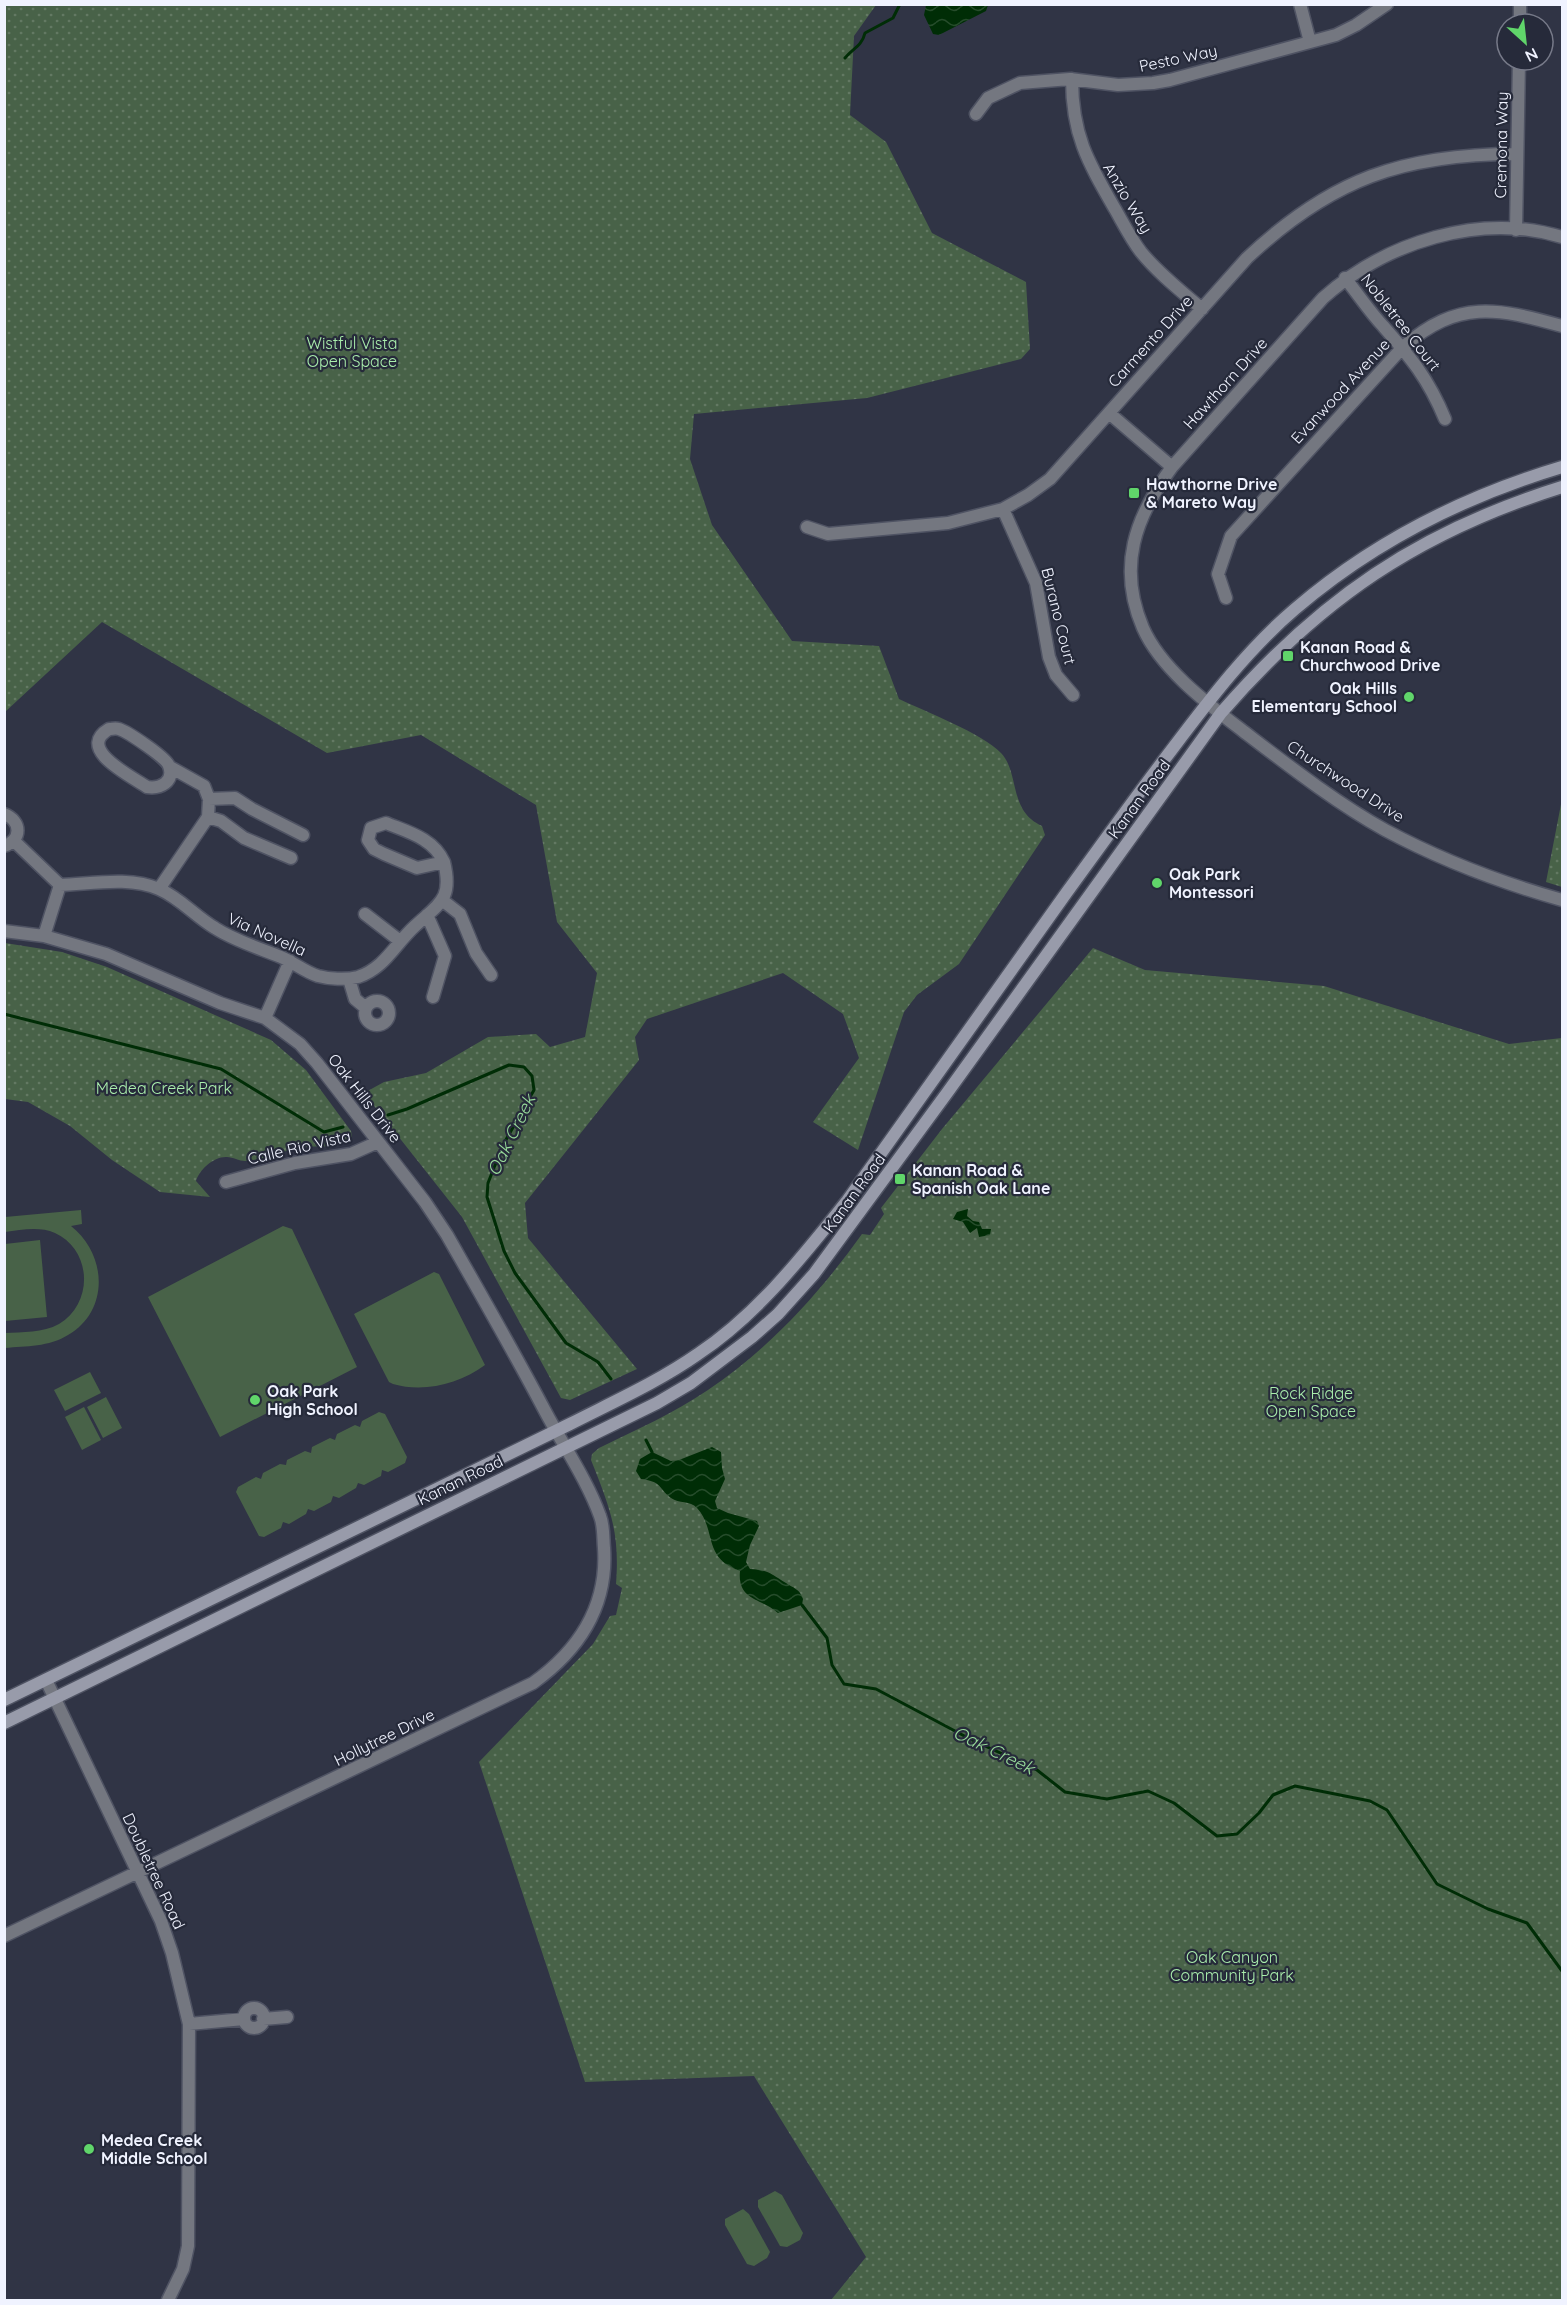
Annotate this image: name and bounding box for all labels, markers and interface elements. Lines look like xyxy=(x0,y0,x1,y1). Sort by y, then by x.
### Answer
north arrow xyxy=(1495,12,1555,72)
street label: Pesto Way xyxy=(1137,40,1219,76)
text: N xyxy=(1522,44,1542,67)
street label: Cremona Way xyxy=(1490,91,1512,199)
street label: Anzio Way xyxy=(1099,159,1157,237)
street label: Nobletree Court xyxy=(1357,269,1445,375)
street label: Carmento Drive xyxy=(1103,291,1197,391)
park label: Wistful Vista Open Space xyxy=(306,333,398,371)
street label: Hawthorn Drive xyxy=(1179,333,1271,433)
street label: Evanwood Avenue xyxy=(1286,334,1394,448)
place label: Hawthorne Drive & Mareto Way xyxy=(1146,474,1277,512)
marker: Hawthorne Drive & Mareto Way xyxy=(1127,486,1141,500)
street label: Burano Court xyxy=(1037,565,1081,667)
place label: Kanan Road & Churchwood Drive xyxy=(1300,637,1440,675)
marker: Kanan Road & Churchwood Drive xyxy=(1281,649,1295,663)
place label: Oak Hills Elementary School xyxy=(1252,678,1397,716)
marker: Oak Hills Elementary School xyxy=(1402,690,1416,704)
street label: Churchwood Drive xyxy=(1284,736,1408,826)
street label: Kanan Road xyxy=(1104,756,1174,842)
place label: Oak Park Montessori xyxy=(1169,864,1254,902)
marker: Oak Park Montessori xyxy=(1150,876,1164,890)
street label: Via Novella xyxy=(225,908,309,960)
street label: Oak Hills Drive xyxy=(324,1049,406,1147)
park label: Medea Creek Park xyxy=(96,1078,232,1098)
water label: Oak Creek xyxy=(481,1089,541,1179)
street label: Calle Rio Vista xyxy=(245,1125,353,1169)
street label: Kanan Road xyxy=(819,1150,889,1236)
place label: Kanan Road & Spanish Oak Lane xyxy=(912,1160,1050,1198)
marker: Kanan Road & Spanish Oak Lane xyxy=(893,1172,907,1186)
place label: Oak Park High School xyxy=(267,1381,358,1419)
park label: Rock Ridge Open Space xyxy=(1266,1383,1356,1421)
marker: Oak Park High School xyxy=(248,1393,262,1407)
street label: Kanan Road xyxy=(414,1451,506,1509)
street label: Hollytree Drive xyxy=(330,1704,438,1770)
water label: Oak Creek xyxy=(950,1720,1040,1780)
street label: Doubletree Road xyxy=(118,1810,190,1932)
park label: Oak Canyon Community Park xyxy=(1170,1947,1294,1985)
place label: Medea Creek Middle School xyxy=(101,2130,208,2168)
marker: Medea Creek Middle School xyxy=(82,2142,96,2156)

